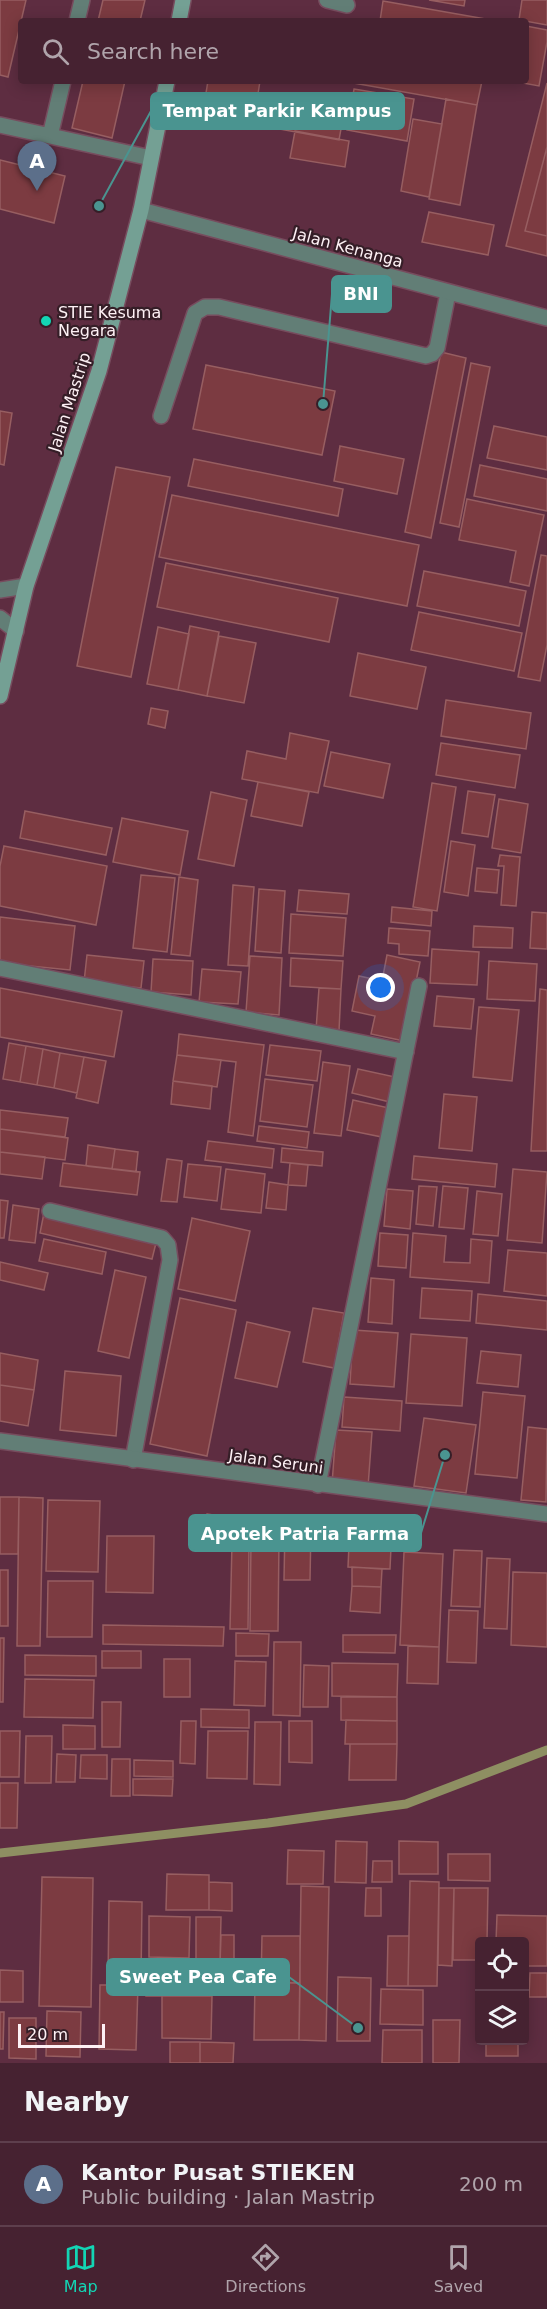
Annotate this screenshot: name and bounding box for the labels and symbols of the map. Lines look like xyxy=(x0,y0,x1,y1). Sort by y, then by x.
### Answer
callout: Tempat Parkir Kampus xyxy=(151,93,404,129)
text: Tempat Parkir Kampus xyxy=(162,100,392,121)
pin: A xyxy=(18,142,57,191)
street label: Jalan Kenanga xyxy=(290,223,405,271)
callout: BNI xyxy=(332,276,391,312)
text: BNI xyxy=(343,283,379,304)
place label: STIE Kesuma Negara xyxy=(58,303,161,340)
marker: STIE Kesuma Negara xyxy=(39,314,53,328)
street label: Jalan Mastrip xyxy=(44,350,94,455)
your location xyxy=(366,973,395,1002)
street label: Jalan Seruni xyxy=(226,1445,324,1478)
callout: Apotek Patria Farma xyxy=(189,1515,421,1551)
text: Apotek Patria Farma xyxy=(201,1523,409,1544)
callout: Sweet Pea Cafe xyxy=(107,1959,289,1995)
text: Sweet Pea Cafe xyxy=(119,1966,277,1987)
scale bar xyxy=(18,2021,105,2048)

